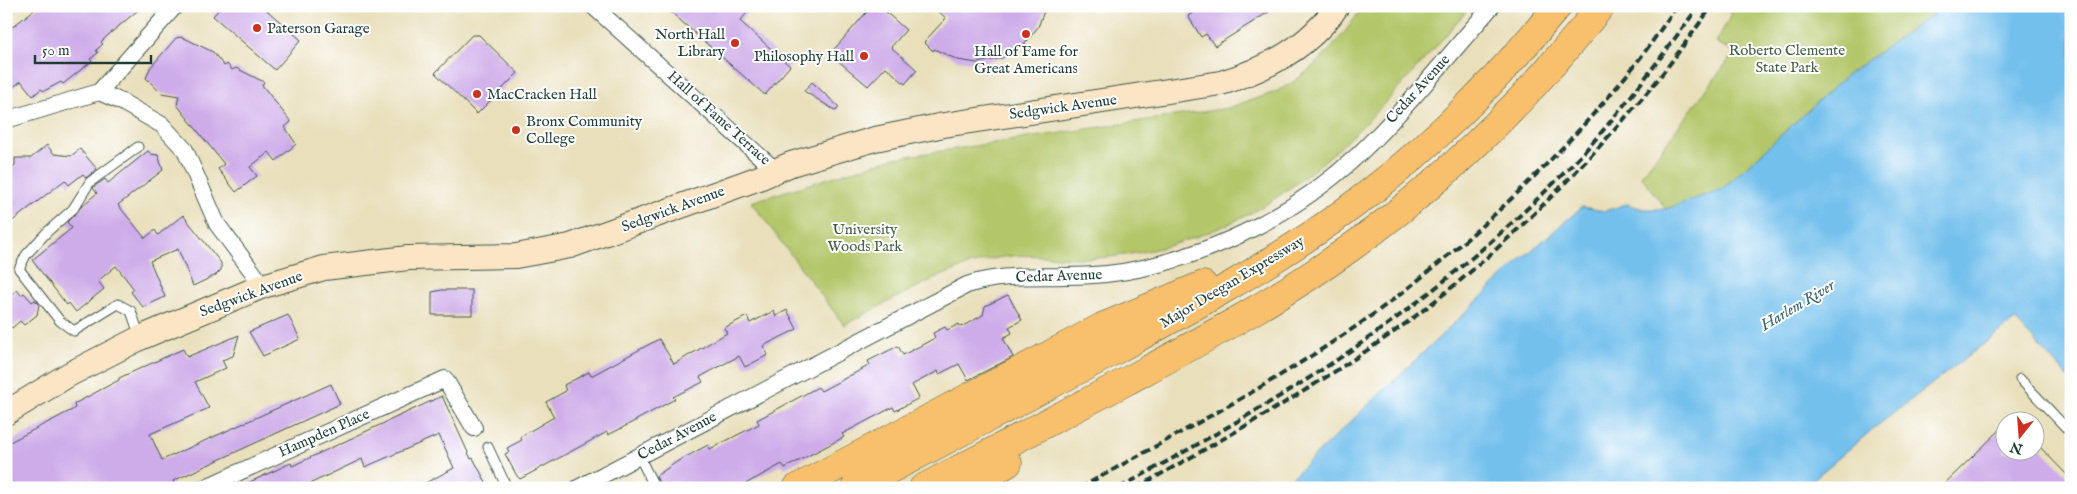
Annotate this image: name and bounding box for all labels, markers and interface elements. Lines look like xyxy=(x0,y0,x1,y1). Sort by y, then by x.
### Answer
place label: Paterson Garage xyxy=(267,19,370,38)
marker: Paterson Garage xyxy=(251,22,263,34)
place label: North Hall Library xyxy=(655,25,726,61)
marker: Hall of Fame for Great Americans xyxy=(1020,28,1032,40)
scale bar xyxy=(35,32,151,64)
marker: North Hall Library xyxy=(729,37,741,49)
text: 50 m xyxy=(42,41,70,60)
park label: Roberto Clemente State Park xyxy=(1729,41,1845,77)
place label: Hall of Fame for Great Americans xyxy=(974,42,1078,78)
place label: Philosophy Hall xyxy=(754,47,855,66)
marker: Philosophy Hall xyxy=(858,50,870,62)
street label: Cedar Avenue xyxy=(1382,50,1454,128)
street label: Hall of Fame Terrace xyxy=(663,67,775,169)
place label: MacCracken Hall xyxy=(487,85,598,104)
marker: MacCracken Hall xyxy=(471,88,483,100)
street label: Sedgwick Avenue xyxy=(1008,90,1118,124)
place label: Bronx Community College xyxy=(526,112,643,148)
marker: Bronx Community College xyxy=(510,124,522,136)
street label: Sedgwick Avenue xyxy=(619,182,727,236)
park label: University Woods Park xyxy=(828,220,903,256)
street label: Major Deegan Expressway xyxy=(1156,231,1308,333)
street label: Cedar Avenue xyxy=(1015,265,1103,287)
street label: Sedgwick Avenue xyxy=(197,267,305,321)
water label: Harlem River xyxy=(1756,275,1840,336)
street label: Hampden Place xyxy=(275,404,373,462)
street label: Cedar Avenue xyxy=(634,407,720,465)
north arrow xyxy=(1994,412,2044,462)
text: N xyxy=(2008,437,2026,458)

